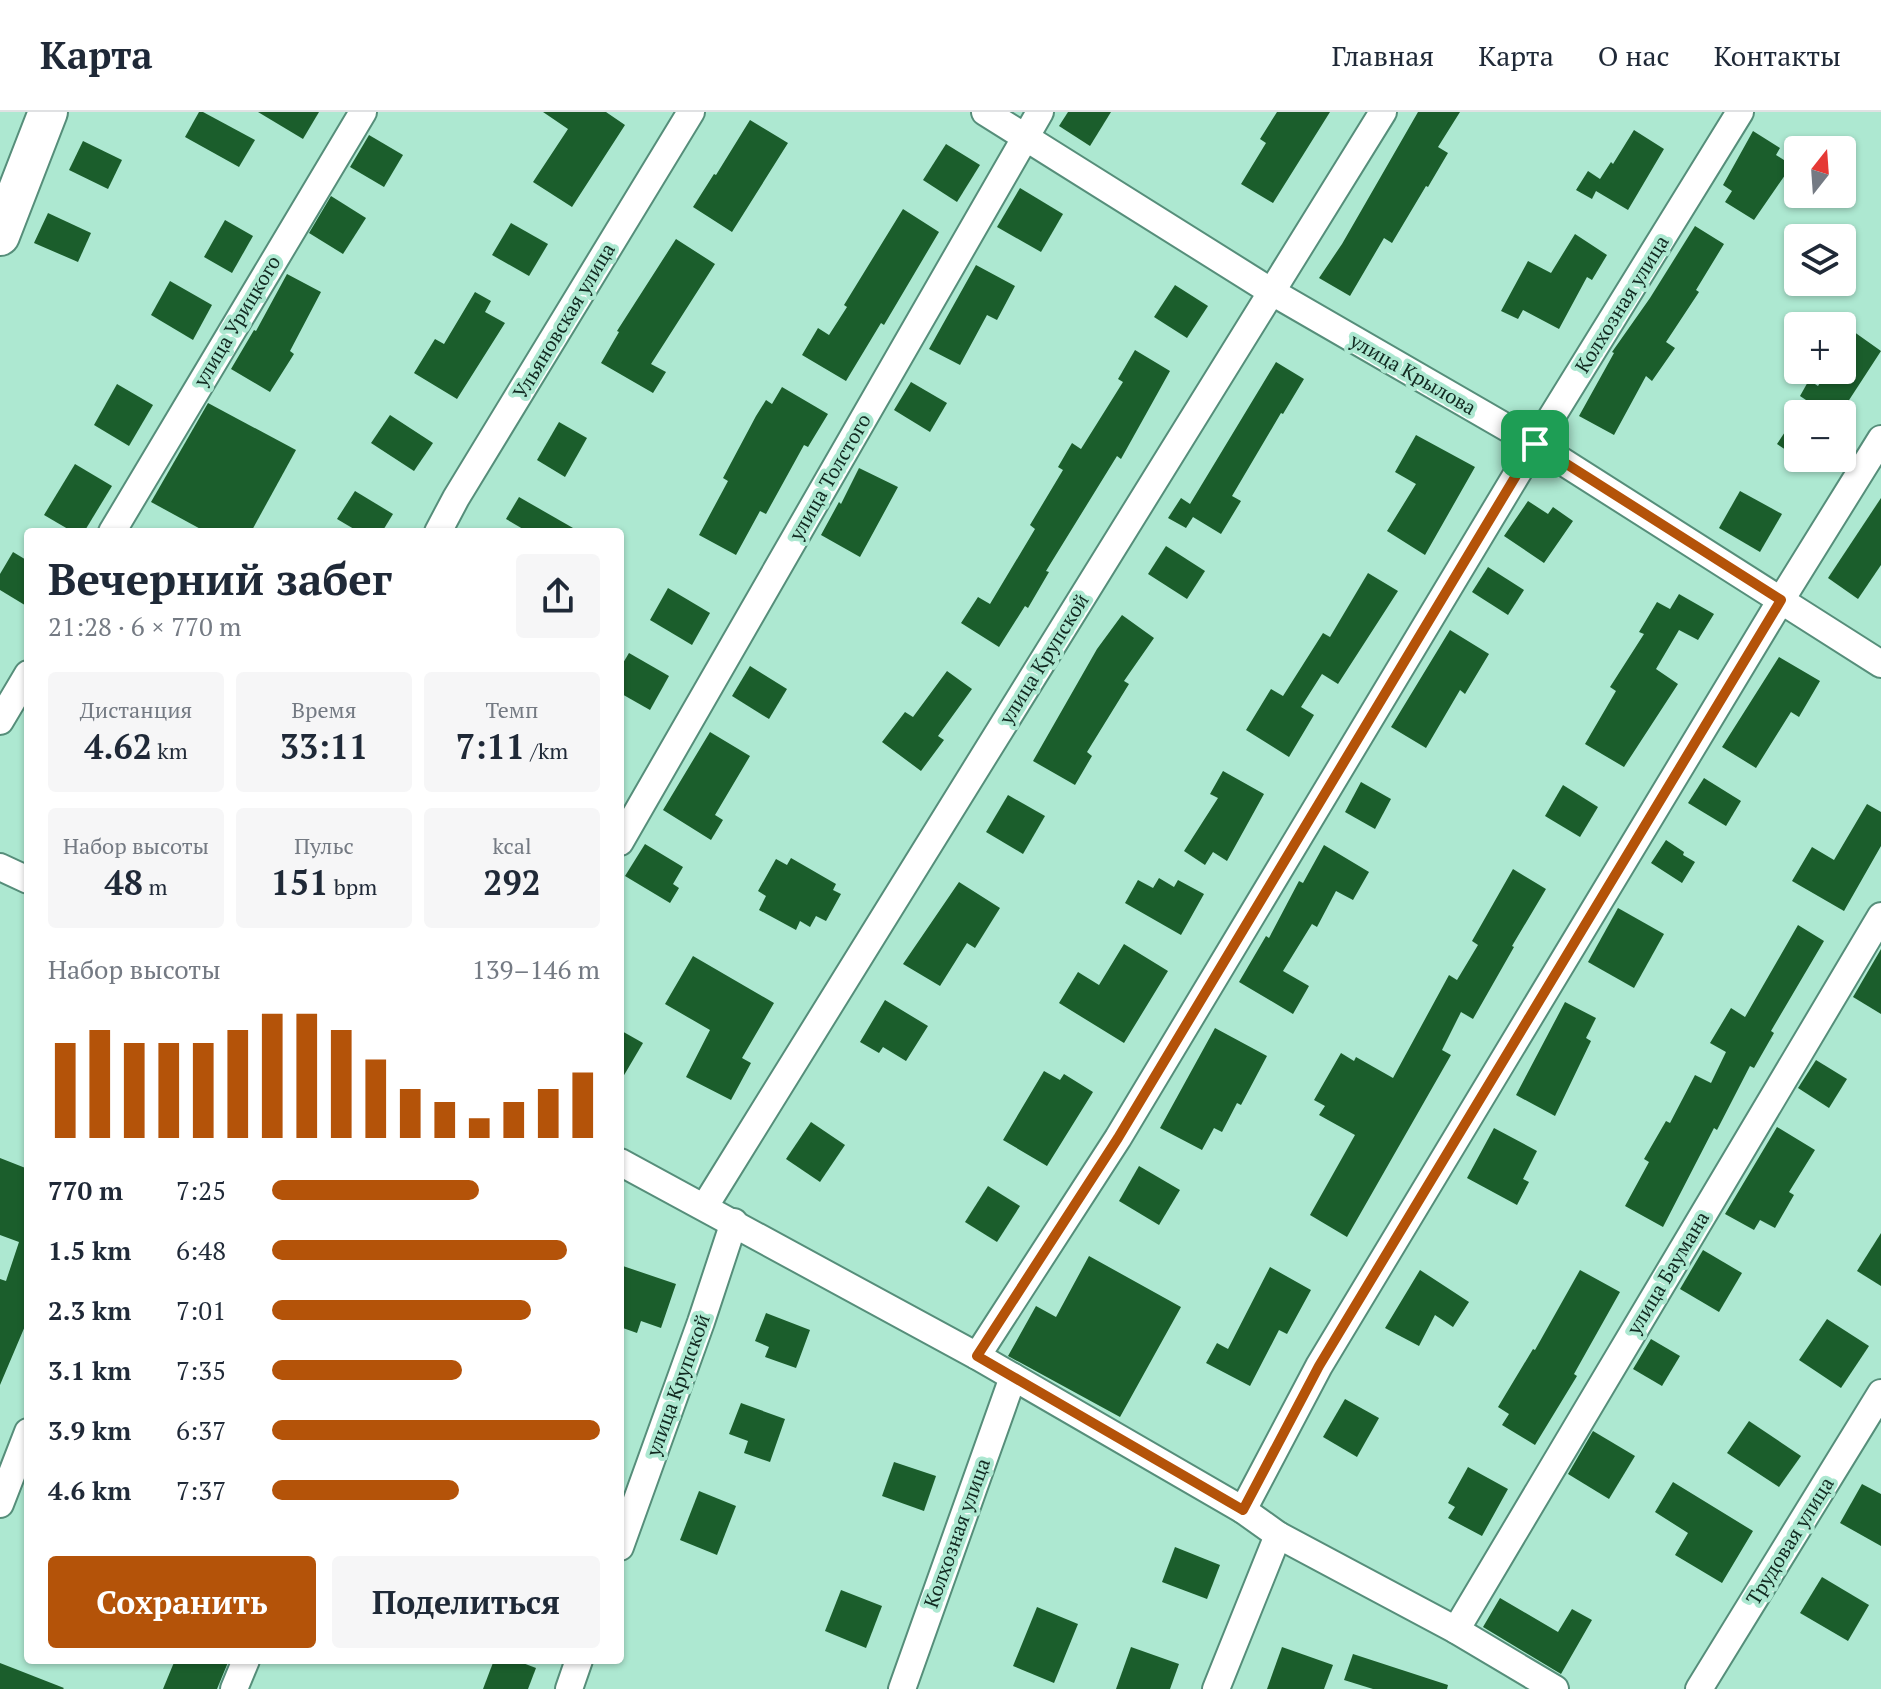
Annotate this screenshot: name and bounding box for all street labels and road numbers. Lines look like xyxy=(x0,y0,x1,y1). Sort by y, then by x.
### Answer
street label: Колхозная улица xyxy=(1568,230,1675,378)
street label: Ульяновская улица xyxy=(506,238,621,404)
street label: улица Урицкого xyxy=(186,250,286,392)
street label: улица Крылова xyxy=(1344,326,1481,421)
street label: улица Толстого xyxy=(782,408,877,546)
street label: улица Крупской xyxy=(992,588,1095,730)
street label: улица Баумана xyxy=(1620,1206,1715,1340)
street label: улица Крупской xyxy=(639,1310,716,1461)
street label: Колхозная улица xyxy=(917,1454,996,1611)
street label: Трудовая улица xyxy=(1739,1472,1840,1610)

